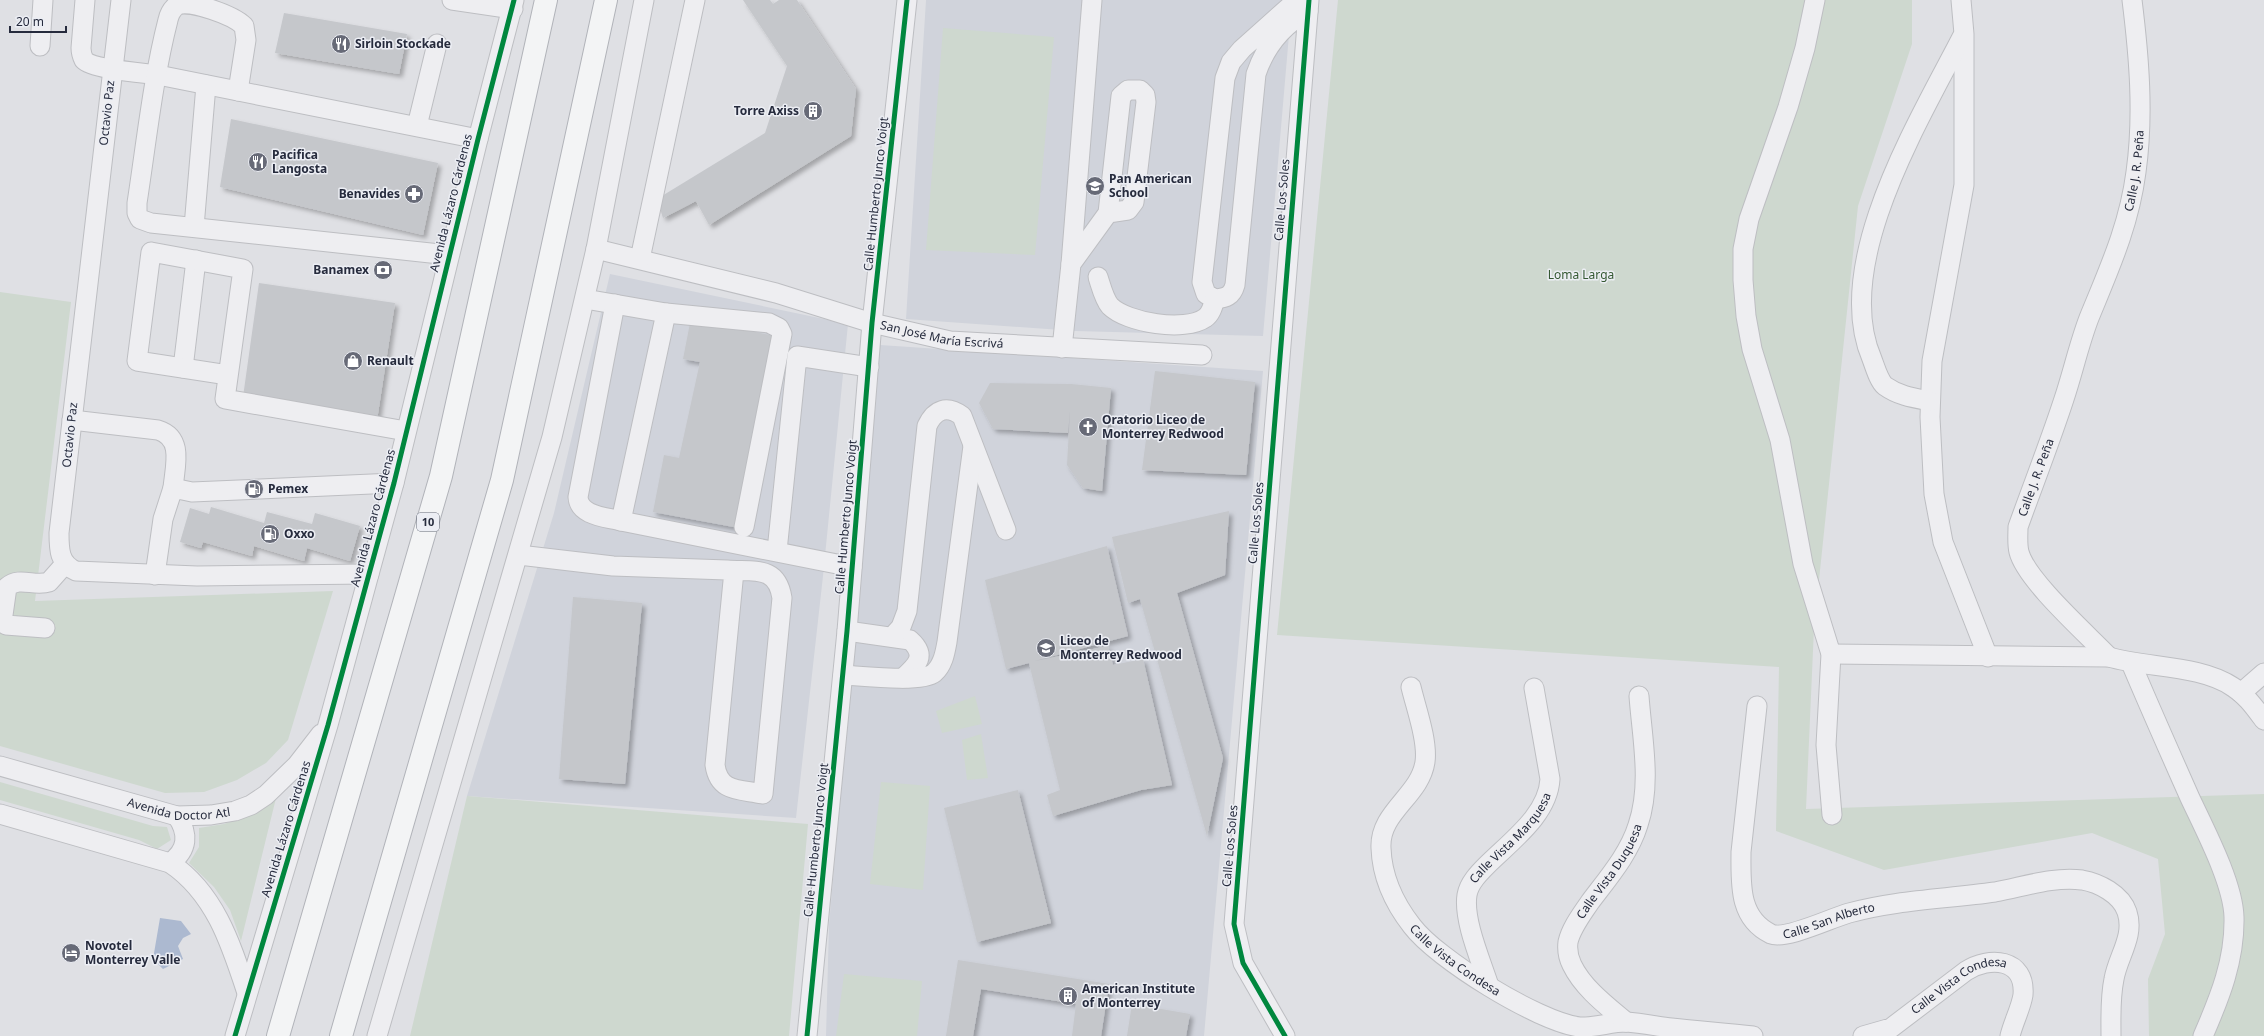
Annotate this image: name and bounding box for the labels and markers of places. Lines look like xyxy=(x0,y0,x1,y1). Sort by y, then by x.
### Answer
restaurant icon: Sirloin Stockade xyxy=(330,33,352,55)
place label: Sirloin Stockade xyxy=(355,35,451,52)
building icon: Torre Axiss xyxy=(802,100,824,122)
place label: Torre Axiss xyxy=(734,102,799,119)
place label: Pacifica Langosta xyxy=(272,146,327,177)
restaurant icon: Pacifica Langosta xyxy=(247,151,269,173)
place label: Pan American School xyxy=(1109,170,1192,201)
school or university icon: Pan American School xyxy=(1084,175,1106,197)
pharmacy icon: Benavides xyxy=(403,183,425,205)
place label: Benavides xyxy=(339,185,400,202)
bank icon: Banamex xyxy=(372,259,394,281)
place label: Banamex xyxy=(313,261,369,278)
shop icon: Renault xyxy=(342,350,364,372)
place label: Renault xyxy=(367,352,414,369)
place label: Oratorio Liceo de Monterrey Redwood xyxy=(1102,411,1224,442)
church icon: Oratorio Liceo de Monterrey Redwood xyxy=(1077,416,1099,438)
fuel station icon: Pemex xyxy=(243,478,265,500)
place label: Pemex xyxy=(268,480,308,497)
fuel station icon: Oxxo xyxy=(259,523,281,545)
place label: Oxxo xyxy=(284,525,315,542)
place label: Liceo de Monterrey Redwood xyxy=(1060,632,1182,663)
school or university icon: Liceo de Monterrey Redwood xyxy=(1035,637,1057,659)
place label: Novotel Monterrey Valle xyxy=(85,937,180,968)
hotel icon: Novotel Monterrey Valle xyxy=(60,942,82,964)
place label: American Institute of Monterrey xyxy=(1082,980,1195,1011)
building icon: American Institute of Monterrey xyxy=(1057,985,1079,1007)

